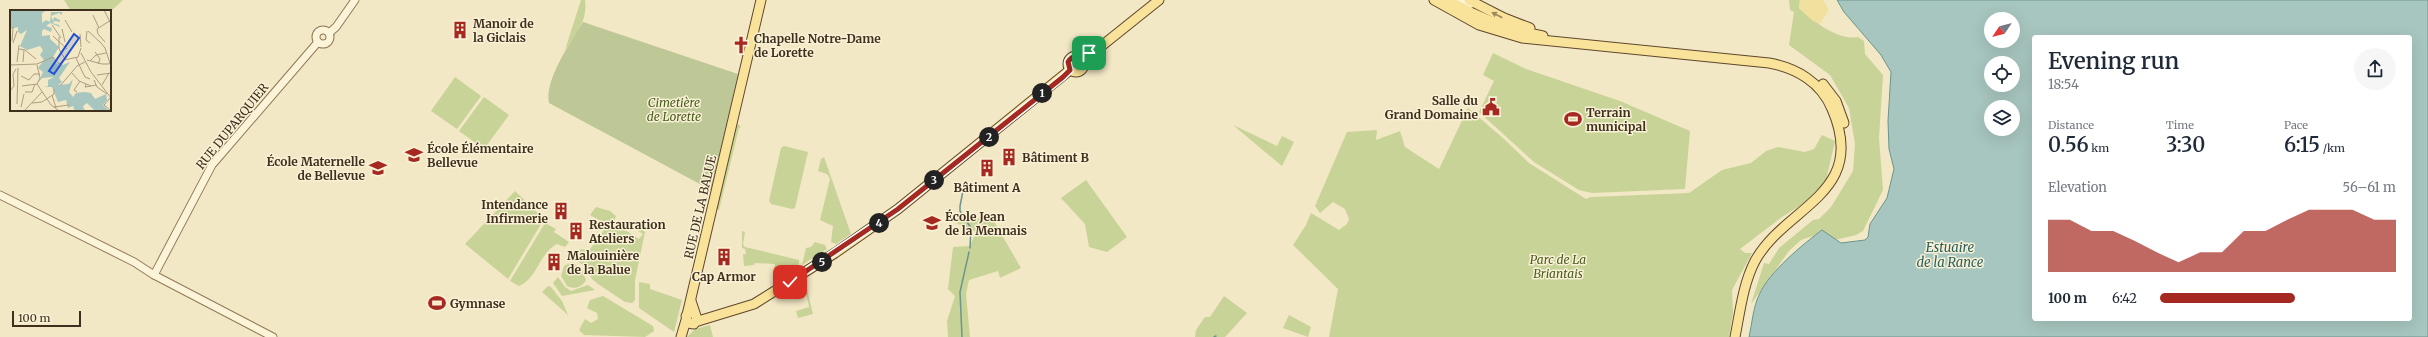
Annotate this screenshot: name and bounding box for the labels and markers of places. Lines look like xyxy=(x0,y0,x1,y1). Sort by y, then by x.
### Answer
place label: Manoir de la Giclais xyxy=(473,16,534,45)
building icon: Manoir de la Giclais xyxy=(450,20,470,40)
place label: Chapelle Notre-Dame de Lorette xyxy=(754,31,881,60)
church icon: Chapelle Notre-Dame de Lorette xyxy=(731,35,751,55)
pin xyxy=(1072,36,1106,70)
pin: 1 xyxy=(1032,83,1052,103)
place label: Salle du Grand Domaine xyxy=(1385,93,1479,122)
public building icon: Salle du Grand Domaine xyxy=(1481,97,1501,117)
place label: Terrain municipal xyxy=(1586,105,1646,134)
sports icon: Terrain municipal xyxy=(1563,109,1583,129)
pin: 2 xyxy=(979,127,999,147)
place label: École Élémentaire Bellevue xyxy=(427,140,534,170)
school or university icon: École Élémentaire Bellevue xyxy=(404,145,424,165)
building icon: Bâtiment B xyxy=(999,147,1019,167)
place label: Bâtiment B xyxy=(1022,150,1089,165)
place label: École Maternelle de Bellevue xyxy=(266,153,366,183)
school or university icon: École Maternelle de Bellevue xyxy=(368,158,388,178)
building icon: Bâtiment A xyxy=(977,158,997,178)
pin: 3 xyxy=(924,170,944,190)
place label: Bâtiment A xyxy=(954,180,1021,195)
place label: Intendance Infirmerie xyxy=(481,197,549,226)
building icon: Intendance Infirmerie xyxy=(551,201,571,221)
place label: École Jean de la Mennais xyxy=(945,208,1027,238)
pin: 4 xyxy=(869,213,889,233)
school or university icon: École Jean de la Mennais xyxy=(922,213,942,233)
place label: Restauration Ateliers xyxy=(588,217,666,246)
building icon: Restauration Ateliers xyxy=(566,221,586,241)
building icon: Cap Armor xyxy=(714,247,734,267)
place label: Malouinière de la Balue xyxy=(567,248,640,277)
building icon: Malouinière de la Balue xyxy=(544,252,564,272)
pin: 5 xyxy=(812,252,832,272)
pin xyxy=(773,265,807,299)
place label: Cap Armor xyxy=(692,269,756,284)
sports icon: Gymnase xyxy=(427,293,447,313)
place label: Gymnase xyxy=(450,296,506,311)

